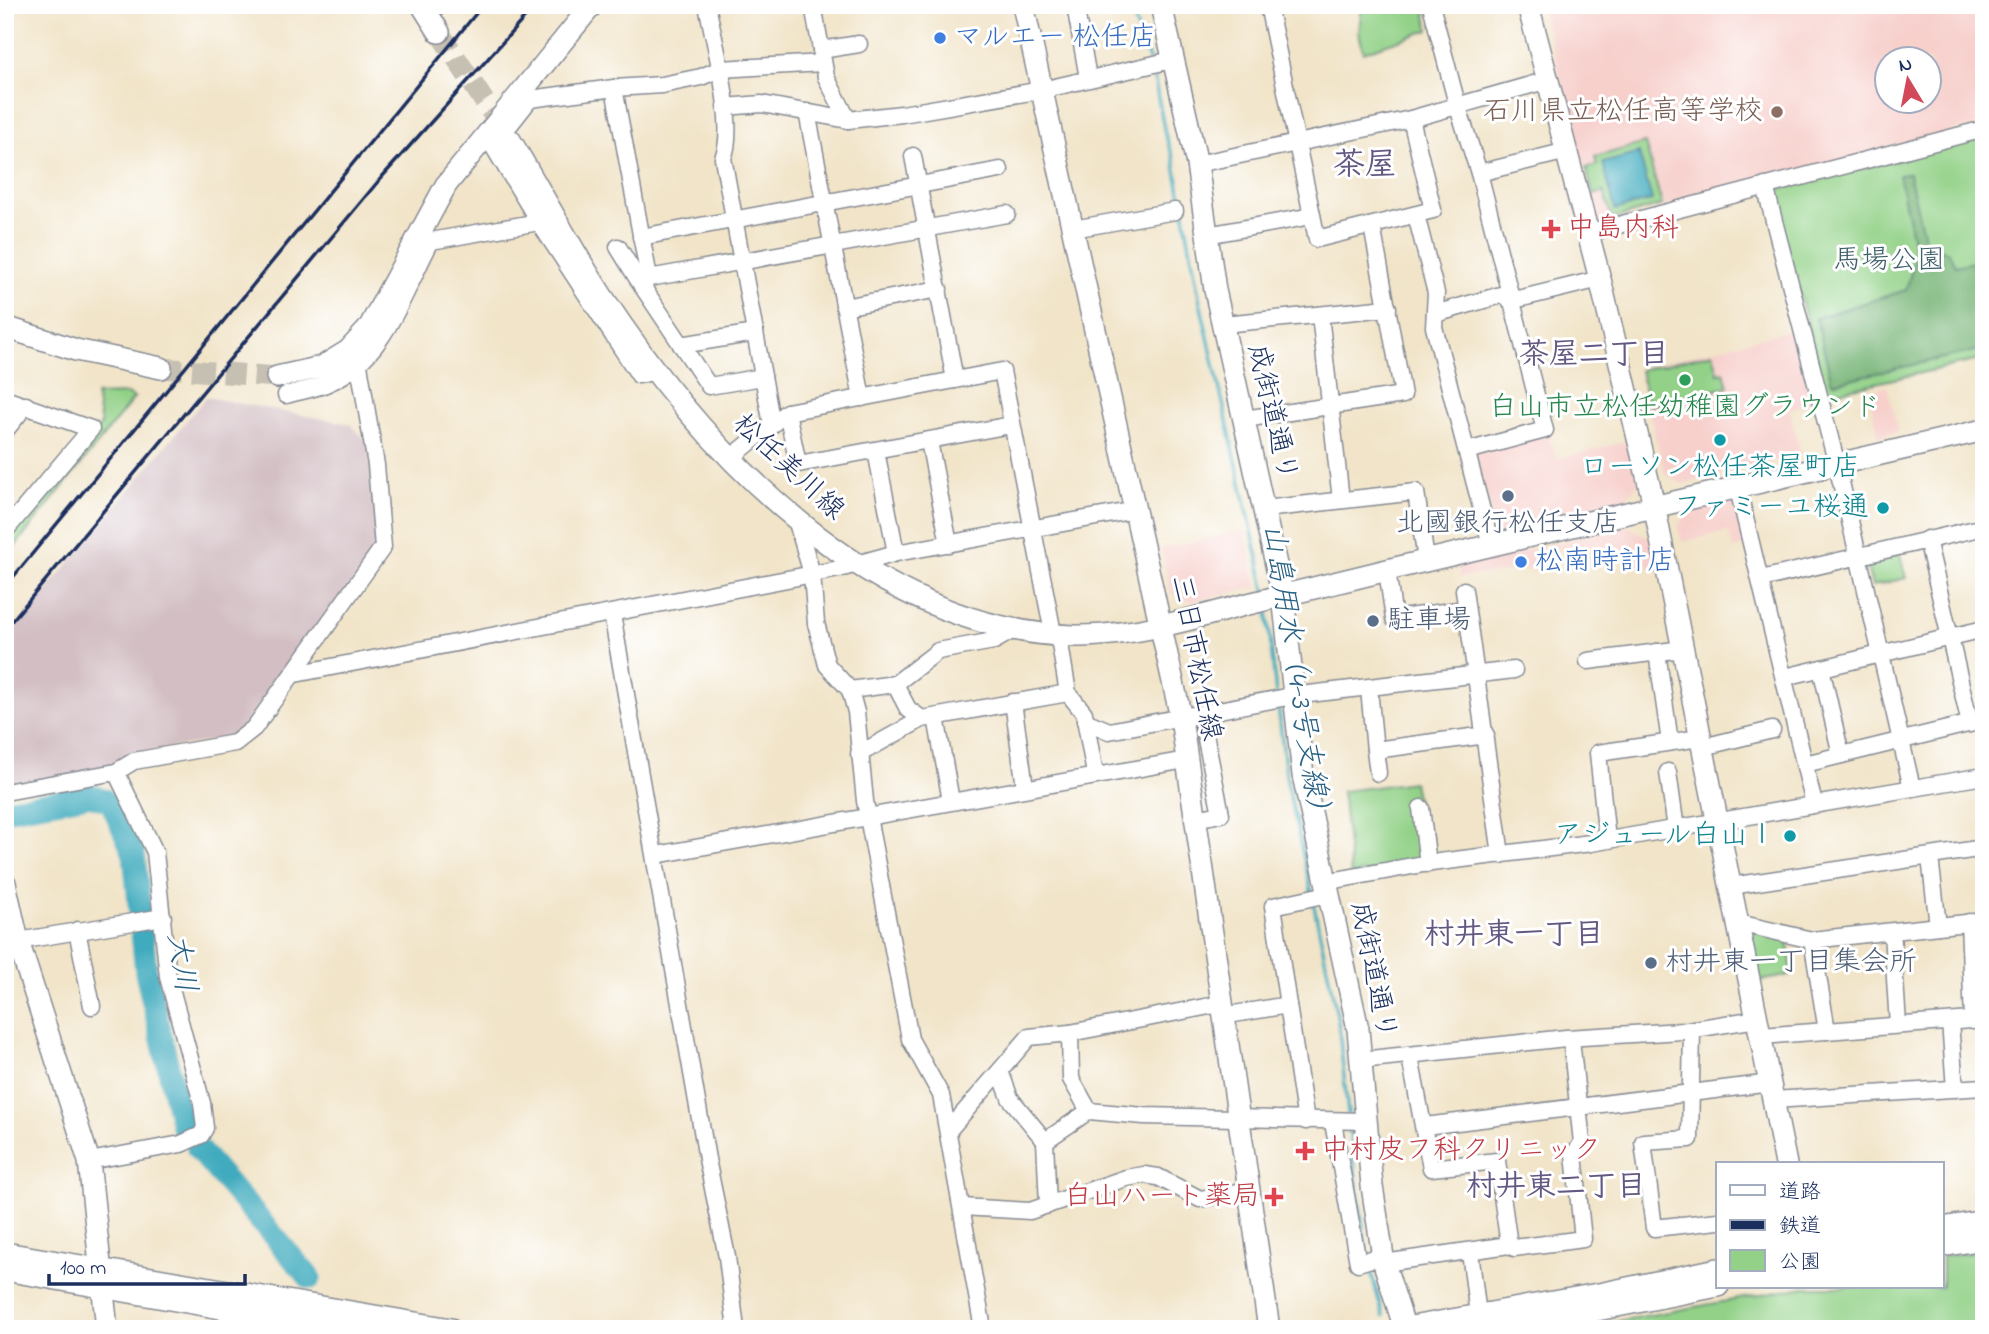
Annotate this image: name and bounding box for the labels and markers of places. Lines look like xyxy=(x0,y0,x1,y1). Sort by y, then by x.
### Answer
place label: マルエー 松任店 xyxy=(954,18,1156,59)
marker: マルエー 松任店 xyxy=(932,30,948,46)
place label: 石川県立松任高等学校 xyxy=(1483,92,1763,133)
marker: 石川県立松任高等学校 xyxy=(1769,104,1785,120)
place label: 中島内科 xyxy=(1567,209,1679,250)
marker: 中島内科 xyxy=(1541,219,1561,239)
marker: 白山市立松任幼稚園グラウンド xyxy=(1677,372,1693,388)
place label: 白山市立松任幼稚園グラウンド xyxy=(1489,388,1881,429)
marker: ローソン松任茶屋町店 xyxy=(1712,432,1728,448)
place label: ローソン松任茶屋町店 xyxy=(1580,448,1860,489)
marker: 北國銀行松任支店 xyxy=(1500,488,1516,504)
place label: ファミーユ桜通 xyxy=(1674,488,1869,529)
marker: ファミーユ桜通 xyxy=(1875,500,1891,516)
place label: 北國銀行松任支店 xyxy=(1396,504,1620,545)
place label: 松南時計店 xyxy=(1535,542,1675,583)
marker: 松南時計店 xyxy=(1513,554,1529,570)
place label: 駐車場 xyxy=(1387,601,1471,642)
marker: 駐車場 xyxy=(1365,613,1381,629)
place label: アジュール白山Ⅰ xyxy=(1554,816,1776,857)
marker: アジュール白山Ⅰ xyxy=(1782,828,1798,844)
place label: 村井東一丁目集会所 xyxy=(1665,943,1917,984)
marker: 村井東一丁目集会所 xyxy=(1643,955,1659,971)
place label: 中村皮フ科クリニック xyxy=(1321,1131,1601,1172)
marker: 中村皮フ科クリニック xyxy=(1295,1141,1315,1161)
place label: 白山ハート薬局 xyxy=(1064,1177,1260,1218)
marker: 白山ハート薬局 xyxy=(1266,1189,1282,1205)

